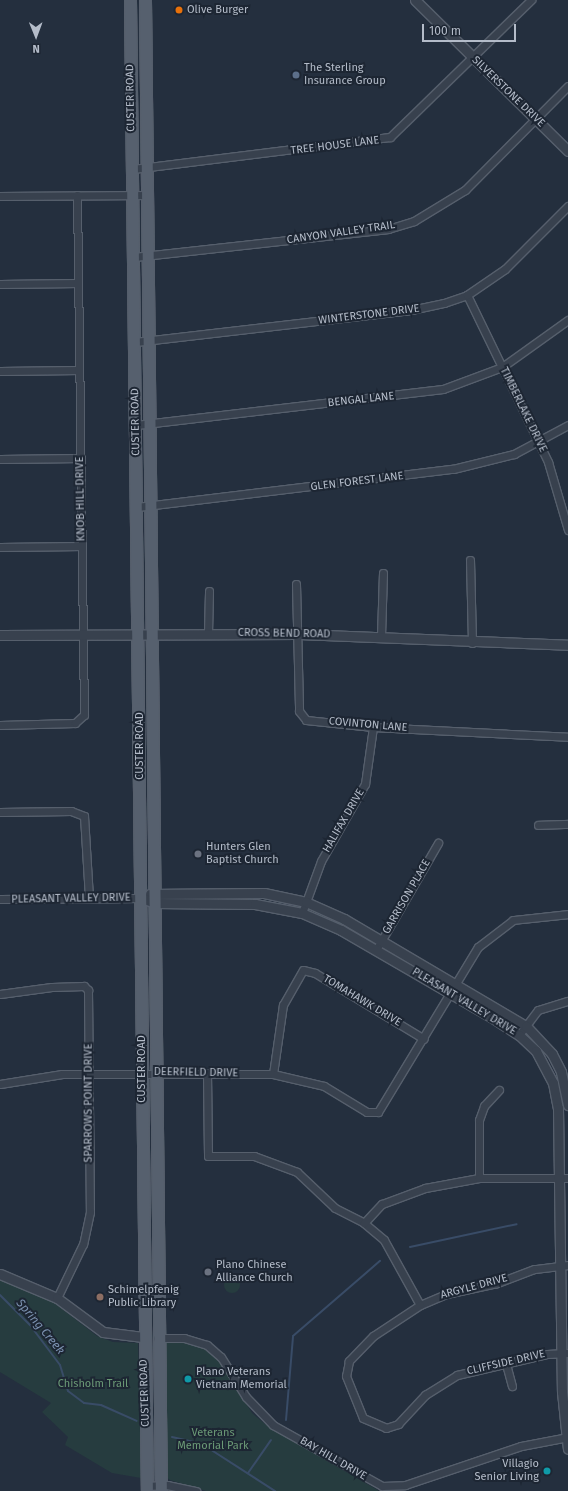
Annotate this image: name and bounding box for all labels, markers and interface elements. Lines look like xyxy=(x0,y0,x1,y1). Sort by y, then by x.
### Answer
place label: Olive Burger xyxy=(187,3,248,17)
marker: Olive Burger xyxy=(174,5,184,15)
north arrow xyxy=(16,16,56,56)
scale bar xyxy=(424,16,518,42)
text: 100 m xyxy=(429,24,461,38)
text: N xyxy=(32,42,40,55)
street label: SILVERSTONE DRIVE xyxy=(469,54,547,130)
place label: The Sterling Insurance Group xyxy=(304,62,386,88)
street label: CUSTER ROAD xyxy=(124,64,138,132)
marker: The Sterling Insurance Group xyxy=(291,70,301,80)
street label: TREE HOUSE LANE xyxy=(290,134,380,158)
street label: CANYON VALLEY TRAIL xyxy=(286,219,396,247)
street label: WINTERSTONE DRIVE xyxy=(318,302,420,328)
street label: TIMBERLAKE DRIVE xyxy=(497,365,549,455)
street label: CUSTER ROAD xyxy=(129,388,143,456)
street label: BENGAL LANE xyxy=(327,390,395,410)
street label: KNOB HILL DRIVE xyxy=(74,456,88,542)
street label: GLEN FOREST LANE xyxy=(310,470,404,494)
street label: CROSS BEND ROAD xyxy=(238,627,330,641)
street label: CUSTER ROAD xyxy=(133,712,147,780)
street label: COVINTON LANE xyxy=(328,715,408,735)
street label: HALIFAX DRIVE xyxy=(320,787,368,855)
place label: Hunters Glen Baptist Church xyxy=(206,841,279,867)
marker: Hunters Glen Baptist Church xyxy=(193,849,203,859)
street label: GARRISON PLACE xyxy=(380,857,434,937)
street label: PLEASANT VALLEY DRIVE xyxy=(11,891,131,907)
street label: PLEASANT VALLEY DRIVE xyxy=(409,966,519,1038)
street label: TOMAHAWK DRIVE xyxy=(320,972,404,1030)
street label: CUSTER ROAD xyxy=(135,1035,149,1103)
street label: SPARROWS POINT DRIVE xyxy=(82,1043,96,1163)
street label: DEERFIELD DRIVE xyxy=(154,1066,238,1080)
place label: Plano Chinese Alliance Church xyxy=(216,1259,293,1285)
marker: Plano Chinese Alliance Church xyxy=(203,1267,213,1277)
street label: ARGYLE DRIVE xyxy=(439,1272,509,1302)
place label: Schimelpfenig Public Library xyxy=(108,1284,179,1310)
marker: Schimelpfenig Public Library xyxy=(95,1292,105,1302)
water label: Spring Creek xyxy=(13,1296,67,1358)
street label: CLIFFSIDE DRIVE xyxy=(466,1348,546,1378)
street label: CUSTER ROAD xyxy=(137,1359,153,1427)
place label: Plano Veterans Vietnam Memorial xyxy=(196,1366,287,1392)
marker: Plano Veterans Vietnam Memorial xyxy=(183,1374,193,1384)
park label: Chisholm Trail xyxy=(58,1377,128,1391)
park label: Veterans Memorial Park xyxy=(177,1427,249,1453)
street label: BAY HILL DRIVE xyxy=(297,1435,369,1483)
place label: Villagio Senior Living xyxy=(475,1458,539,1484)
marker: Villagio Senior Living xyxy=(542,1466,552,1476)

